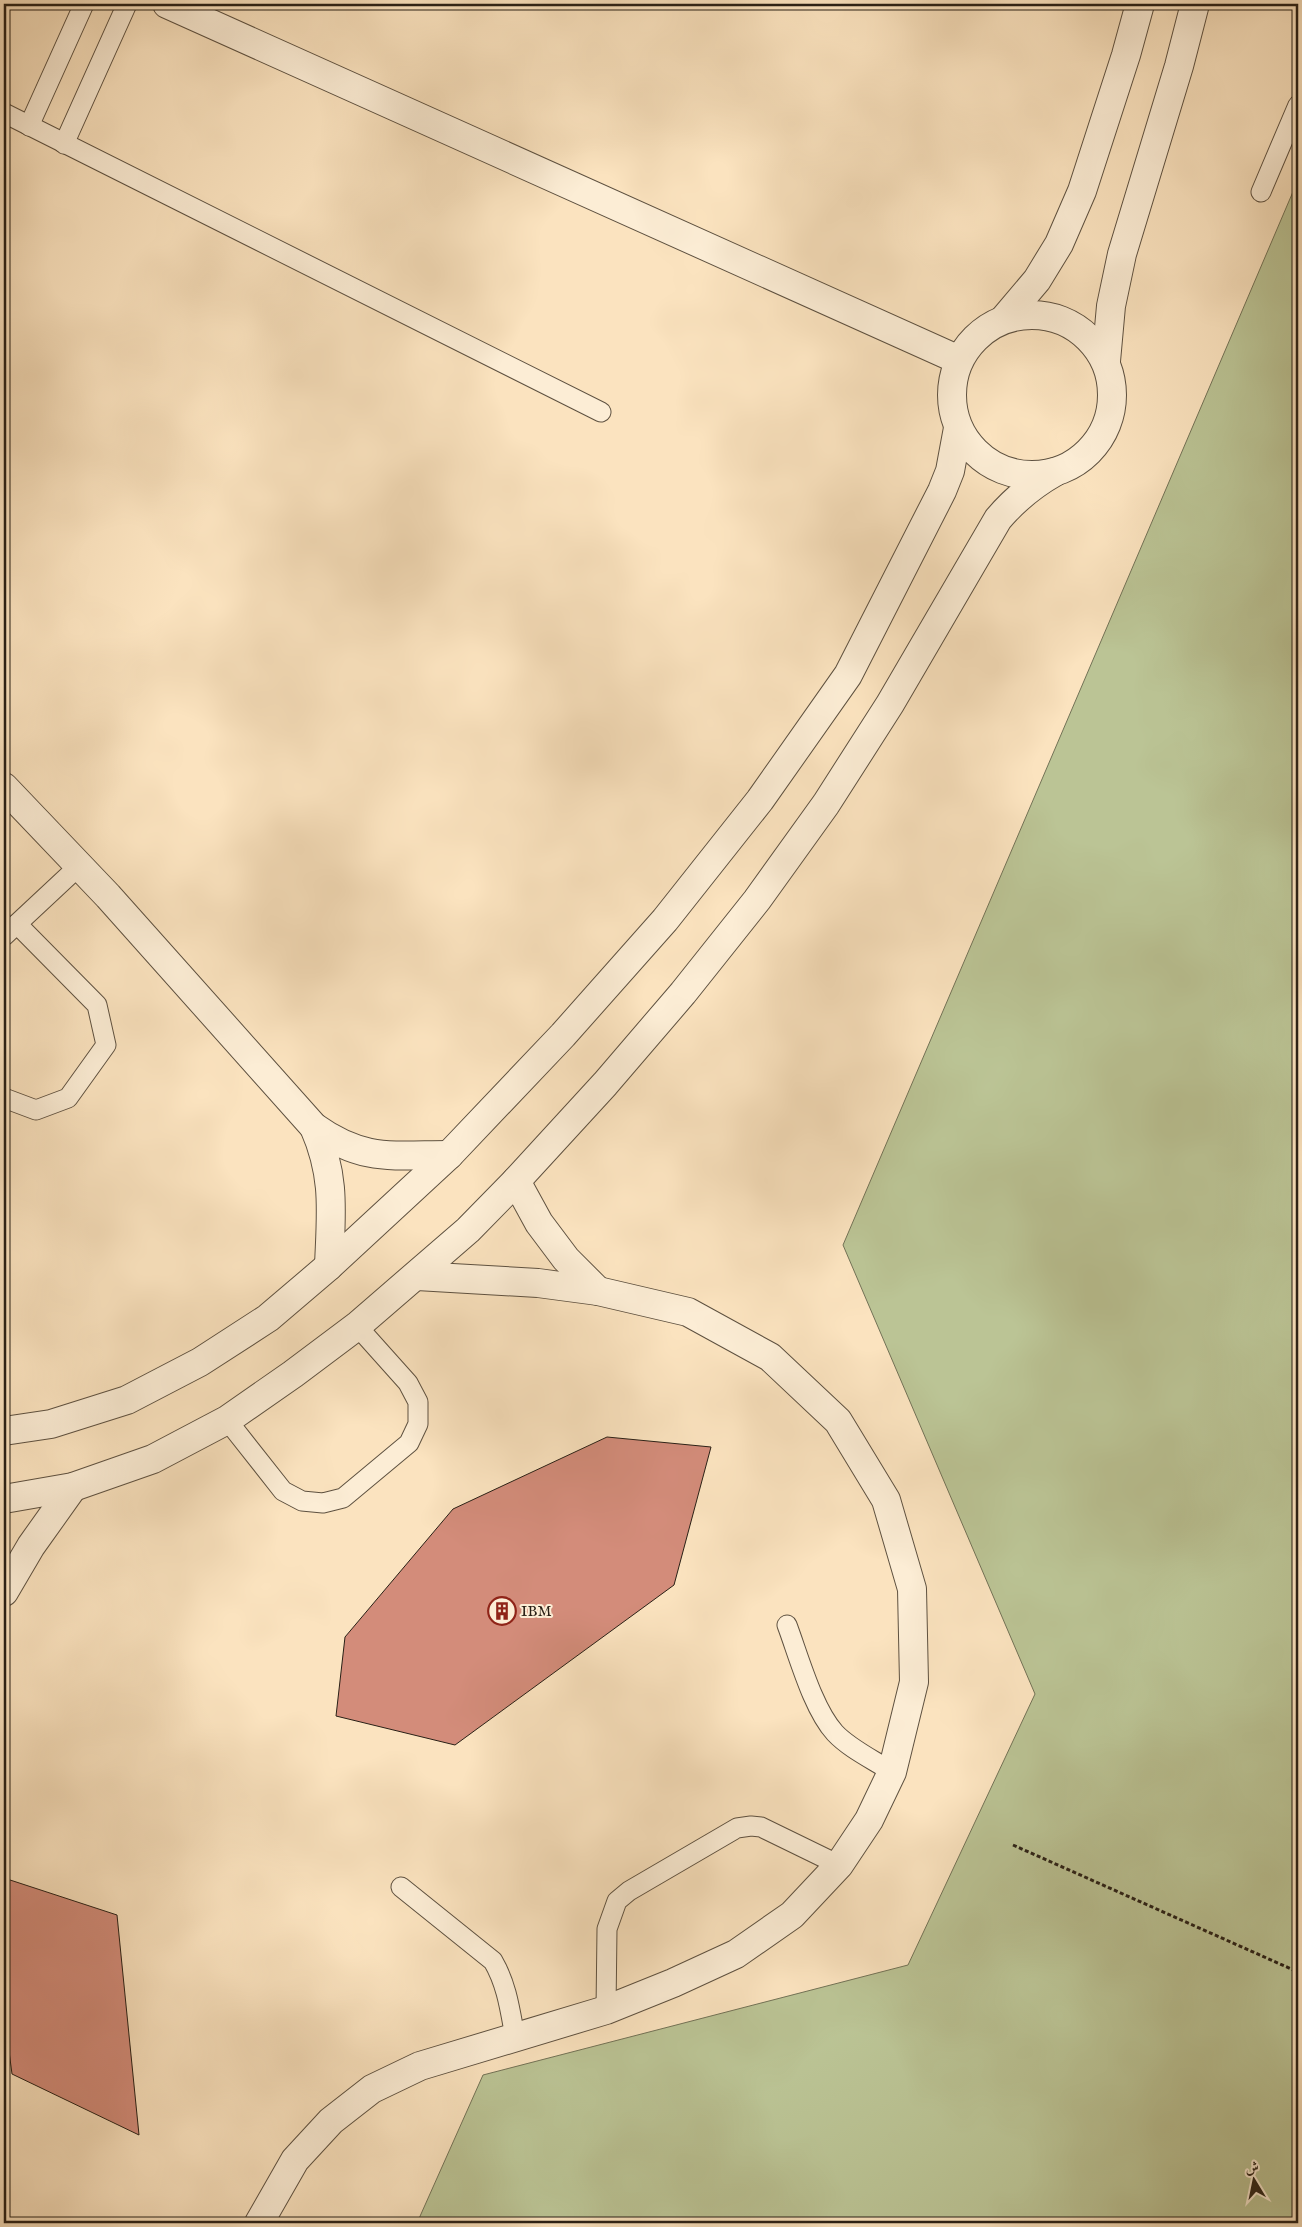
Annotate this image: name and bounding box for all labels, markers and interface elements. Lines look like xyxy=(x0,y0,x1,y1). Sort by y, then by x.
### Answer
building icon: IBM xyxy=(487,1596,517,1626)
place label: IBM xyxy=(521,1602,551,1621)
north arrow xyxy=(1230,2154,1280,2204)
text: ش xyxy=(1244,2158,1260,2178)

